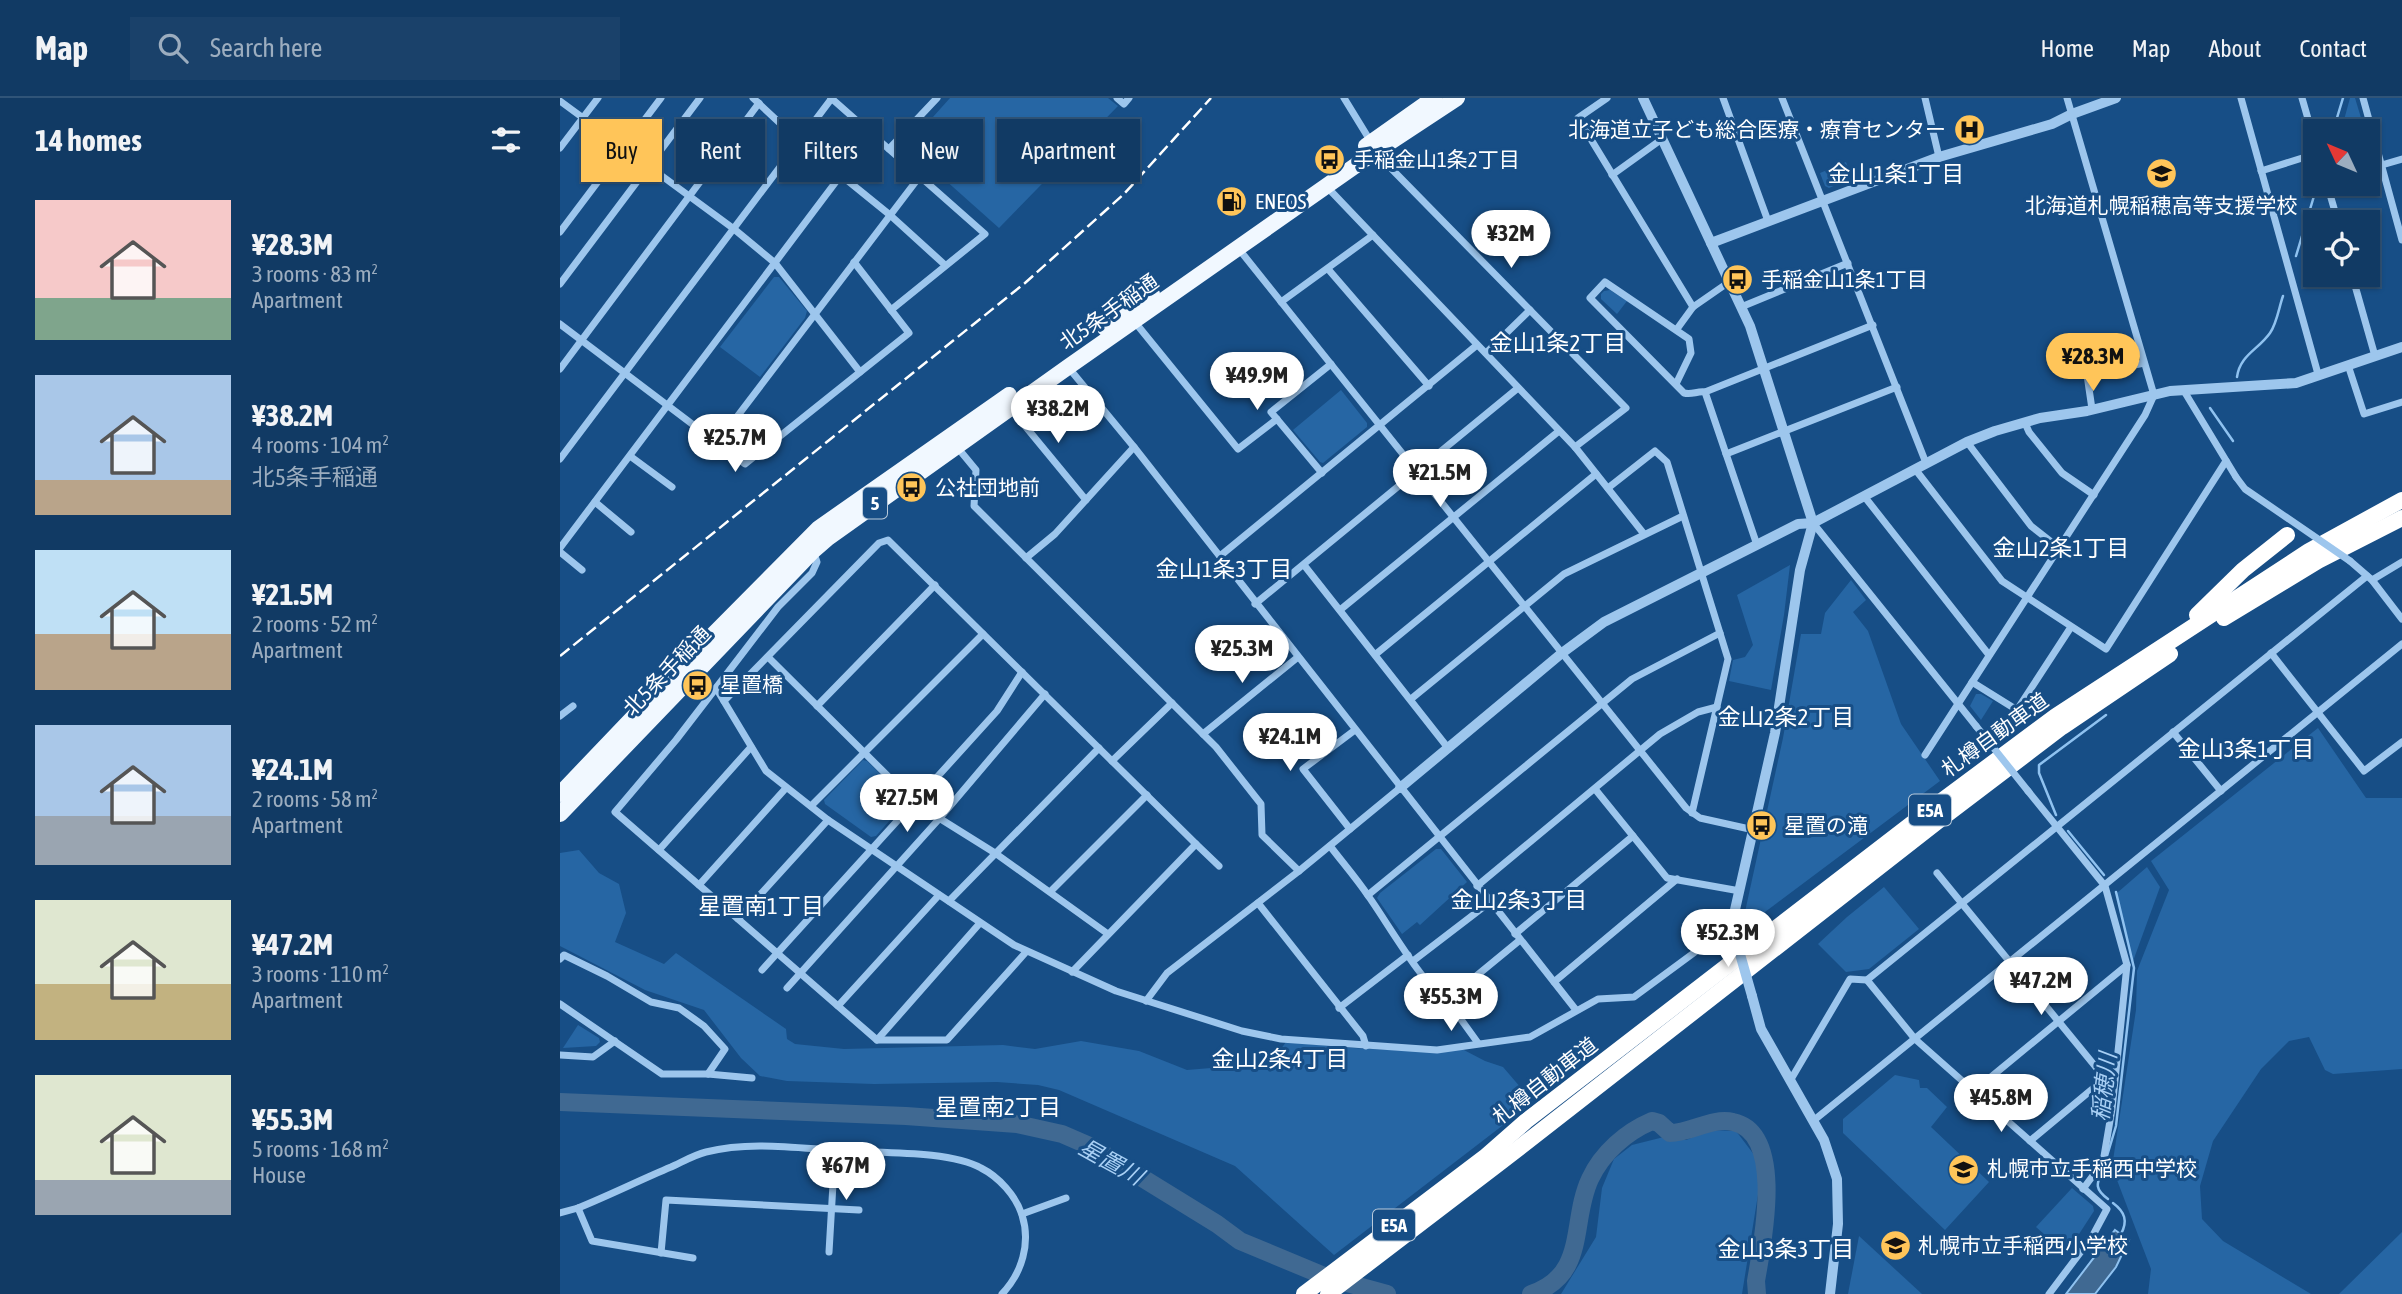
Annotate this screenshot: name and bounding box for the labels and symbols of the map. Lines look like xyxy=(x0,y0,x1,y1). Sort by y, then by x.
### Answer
hospital icon: 北海道立子ども総合医療・療育センター xyxy=(1952,113,1986,147)
place label: 北海道立子ども総合医療・療育センター xyxy=(1568,117,1946,141)
north arrow xyxy=(2303,119,2380,196)
bus stop icon: 手稲金山1条2丁目 xyxy=(1313,143,1347,177)
place label: 手稲金山1条2丁目 xyxy=(1353,147,1520,171)
school or university icon: 北海道札幌稲穂高等支援学校 xyxy=(2144,157,2178,191)
district label: 金山1条1丁目 xyxy=(1828,161,1964,187)
fuel station icon: ENEOS xyxy=(1215,185,1249,219)
place label: ENEOS xyxy=(1255,189,1307,213)
place label: 北海道札幌稲穂高等支援学校 xyxy=(2025,193,2298,217)
pin: ¥32M xyxy=(1470,211,1552,270)
bus stop icon: 手稲金山1条1丁目 xyxy=(1721,263,1755,297)
place label: 手稲金山1条1丁目 xyxy=(1761,267,1928,291)
street label: 北5条手稲通 xyxy=(1054,268,1162,354)
district label: 金山1条2丁目 xyxy=(1490,330,1626,356)
pin: ¥28.3M xyxy=(2036,334,2150,393)
pin: ¥49.9M xyxy=(1200,352,1314,412)
pin: ¥38.2M xyxy=(1001,386,1115,445)
pin: ¥25.7M xyxy=(678,414,792,474)
pin: ¥21.5M xyxy=(1383,450,1497,509)
bus stop icon: 公社団地前 xyxy=(895,471,929,505)
place label: 公社団地前 xyxy=(935,475,1040,499)
road number: 5 xyxy=(863,488,887,518)
district label: 金山2条1丁目 xyxy=(1993,535,2129,561)
district label: 金山1条3丁目 xyxy=(1156,556,1292,582)
street label: 北5条手稲通 xyxy=(618,621,715,720)
pin: ¥25.3M xyxy=(1185,626,1299,685)
bus stop icon: 星置橋 xyxy=(680,668,714,702)
place label: 星置橋 xyxy=(720,672,783,696)
street label: 札樽自動車道 xyxy=(1936,687,2052,781)
district label: 金山2条2丁目 xyxy=(1718,704,1854,730)
pin: ¥24.1M xyxy=(1233,714,1347,773)
district label: 金山3条1丁目 xyxy=(2178,736,2314,762)
pin: ¥27.5M xyxy=(850,774,964,834)
road number: E5A xyxy=(1909,794,1951,825)
bus stop icon: 星置の滝 xyxy=(1744,809,1778,843)
place label: 星置の滝 xyxy=(1784,813,1868,837)
district label: 金山2条3丁目 xyxy=(1451,887,1587,913)
district label: 星置南1丁目 xyxy=(698,893,824,919)
pin: ¥52.3M xyxy=(1671,910,1785,969)
pin: ¥47.2M xyxy=(1984,958,2098,1017)
pin: ¥55.3M xyxy=(1394,974,1508,1033)
street label: 札樽自動車道 xyxy=(1487,1032,1601,1128)
district label: 金山2条4丁目 xyxy=(1212,1046,1348,1072)
water label: 稲穂川 xyxy=(2087,1048,2121,1123)
pin: ¥45.8M xyxy=(1944,1074,2058,1134)
district label: 星置南2丁目 xyxy=(935,1094,1061,1120)
water label: 星置川 xyxy=(1075,1134,1150,1192)
pin: ¥67M xyxy=(805,1142,887,1202)
school or university icon: 札幌市立手稲西中学校 xyxy=(1947,1152,1981,1186)
place label: 札幌市立手稲西中学校 xyxy=(1987,1156,2197,1180)
road number: E5A xyxy=(1373,1210,1415,1240)
school or university icon: 札幌市立手稲西小学校 xyxy=(1878,1229,1912,1263)
place label: 札幌市立手稲西小学校 xyxy=(1918,1233,2128,1257)
district label: 金山3条3丁目 xyxy=(1718,1236,1854,1262)

